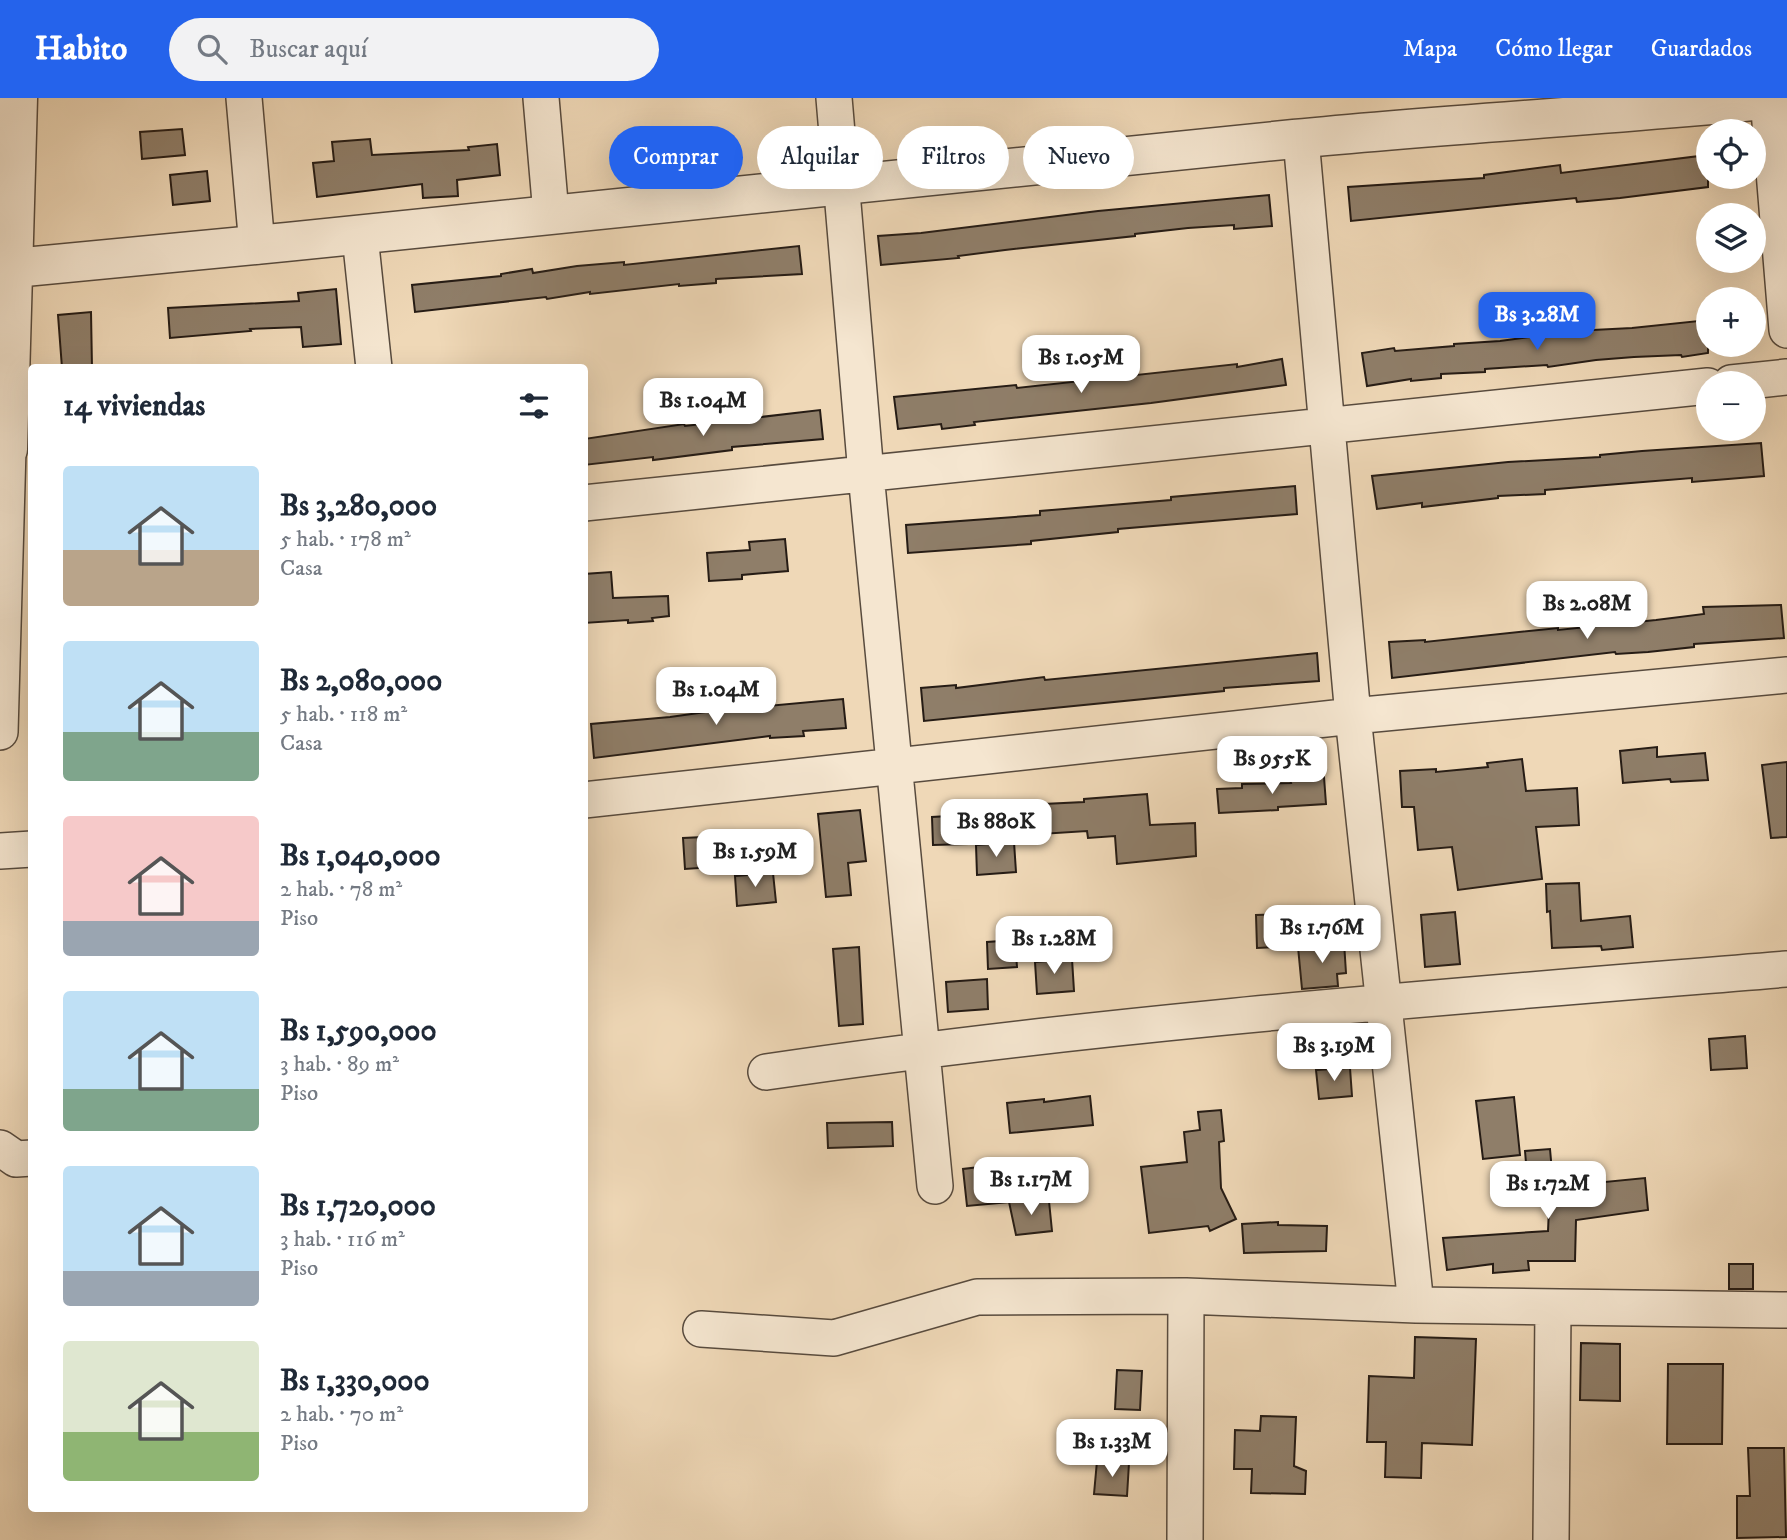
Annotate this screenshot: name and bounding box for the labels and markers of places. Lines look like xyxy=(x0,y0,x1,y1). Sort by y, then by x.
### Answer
pin: Bs 3.28M xyxy=(1465,292,1609,352)
pin: Bs 1.05M xyxy=(1009,336,1153,395)
pin: Bs 1.04M xyxy=(631,378,775,438)
pin: Bs 2.08M xyxy=(1515,582,1659,641)
pin: Bs 1.04M xyxy=(644,668,788,727)
pin: Bs 955K xyxy=(1207,736,1337,796)
pin: Bs 880K xyxy=(931,800,1061,859)
pin: Bs 1.59M xyxy=(683,830,827,889)
pin: Bs 1.76M xyxy=(1250,906,1394,965)
pin: Bs 1.28M xyxy=(982,916,1126,976)
pin: Bs 3.19M xyxy=(1262,1024,1406,1083)
pin: Bs 1.17M xyxy=(959,1158,1103,1217)
pin: Bs 1.72M xyxy=(1476,1162,1620,1221)
pin: Bs 1.33M xyxy=(1040,1420,1184,1479)

